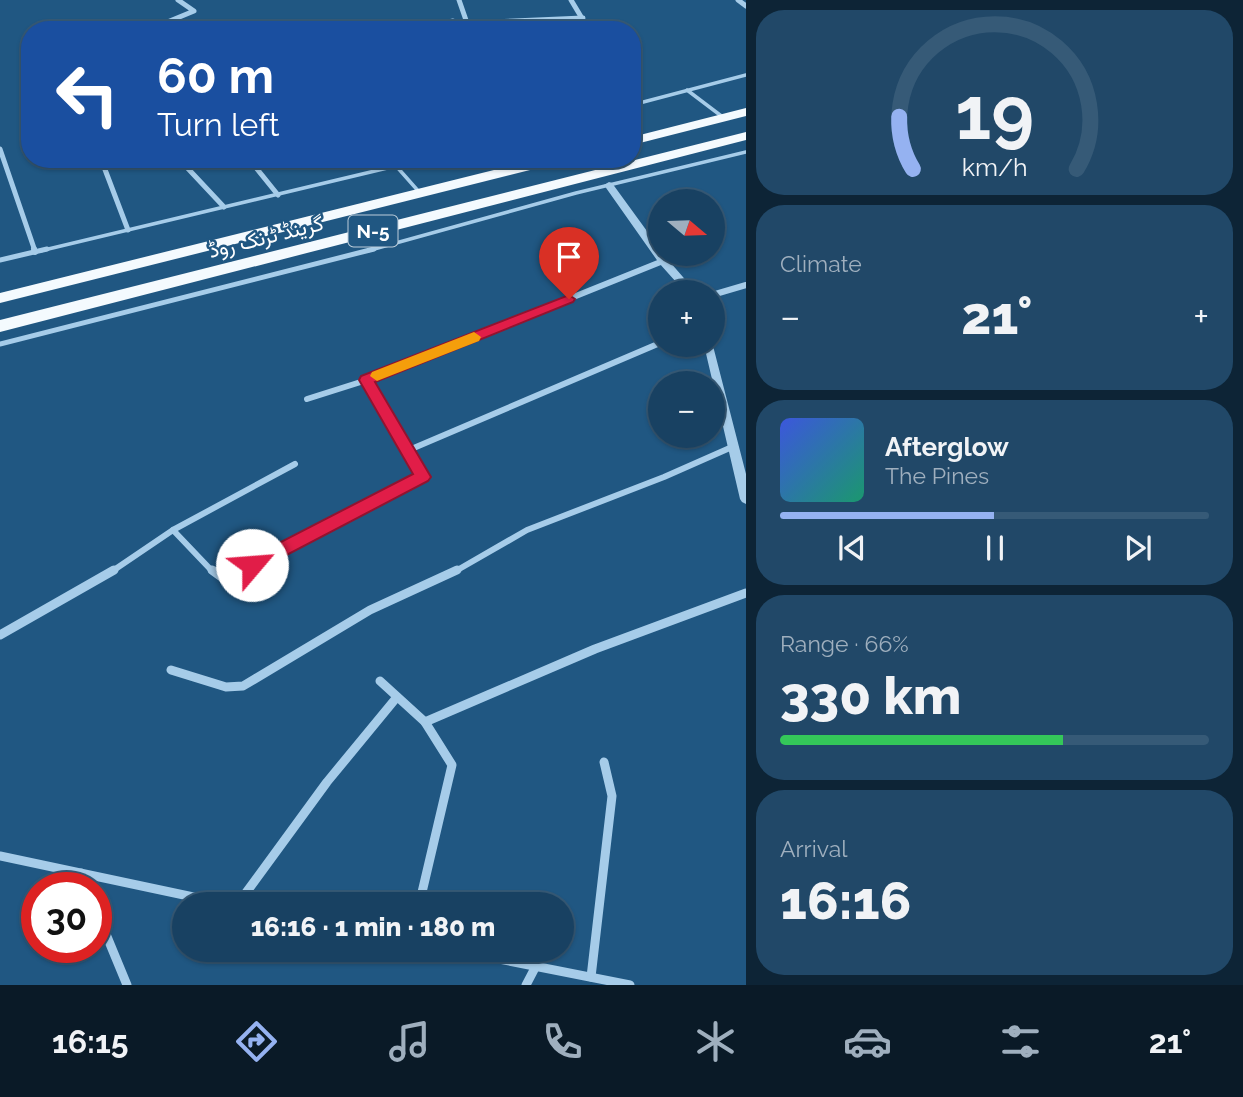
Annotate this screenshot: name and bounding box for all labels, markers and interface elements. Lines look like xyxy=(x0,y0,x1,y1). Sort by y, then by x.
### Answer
text: 60 m xyxy=(157,47,274,104)
icon: left xyxy=(42,49,133,140)
text: 19 xyxy=(955,71,1034,156)
text: Turn left xyxy=(157,106,279,143)
text: km/h xyxy=(962,151,1027,181)
north arrow xyxy=(648,189,724,266)
map controls xyxy=(648,189,725,448)
street label: گرینڈ ٹرنک روڈ xyxy=(206,210,326,264)
road number: N-5 xyxy=(348,216,398,246)
pin xyxy=(539,227,599,299)
icon: arrive xyxy=(550,238,588,276)
text: Climate xyxy=(780,250,862,277)
button: + xyxy=(648,280,725,357)
text: 21° xyxy=(961,285,1032,346)
text: − xyxy=(780,294,800,339)
text: + xyxy=(1193,294,1209,339)
button: − xyxy=(648,371,725,448)
text: Afterglow xyxy=(885,432,1009,462)
text: The Pines xyxy=(885,462,989,489)
position arrow xyxy=(215,528,289,602)
icon: previous xyxy=(833,529,871,567)
icon: pause xyxy=(976,529,1014,567)
icon: next xyxy=(1119,529,1157,567)
text: Range · 66% xyxy=(780,630,909,657)
text: 330 km xyxy=(780,665,961,726)
text: Arrival xyxy=(780,835,847,862)
text: 16:16 xyxy=(780,870,911,931)
speed limit sign: 30 xyxy=(21,872,112,963)
text: 16:16 · 1 min · 180 m xyxy=(251,912,495,942)
icon: directions xyxy=(232,1017,281,1066)
icon: music xyxy=(385,1017,434,1066)
icon: phone xyxy=(538,1017,587,1066)
icon: climate xyxy=(691,1017,740,1066)
icon: car xyxy=(843,1017,892,1066)
icon: filters xyxy=(996,1017,1045,1066)
text: 16:15 xyxy=(52,1023,129,1060)
text: 21° xyxy=(1149,1023,1191,1060)

